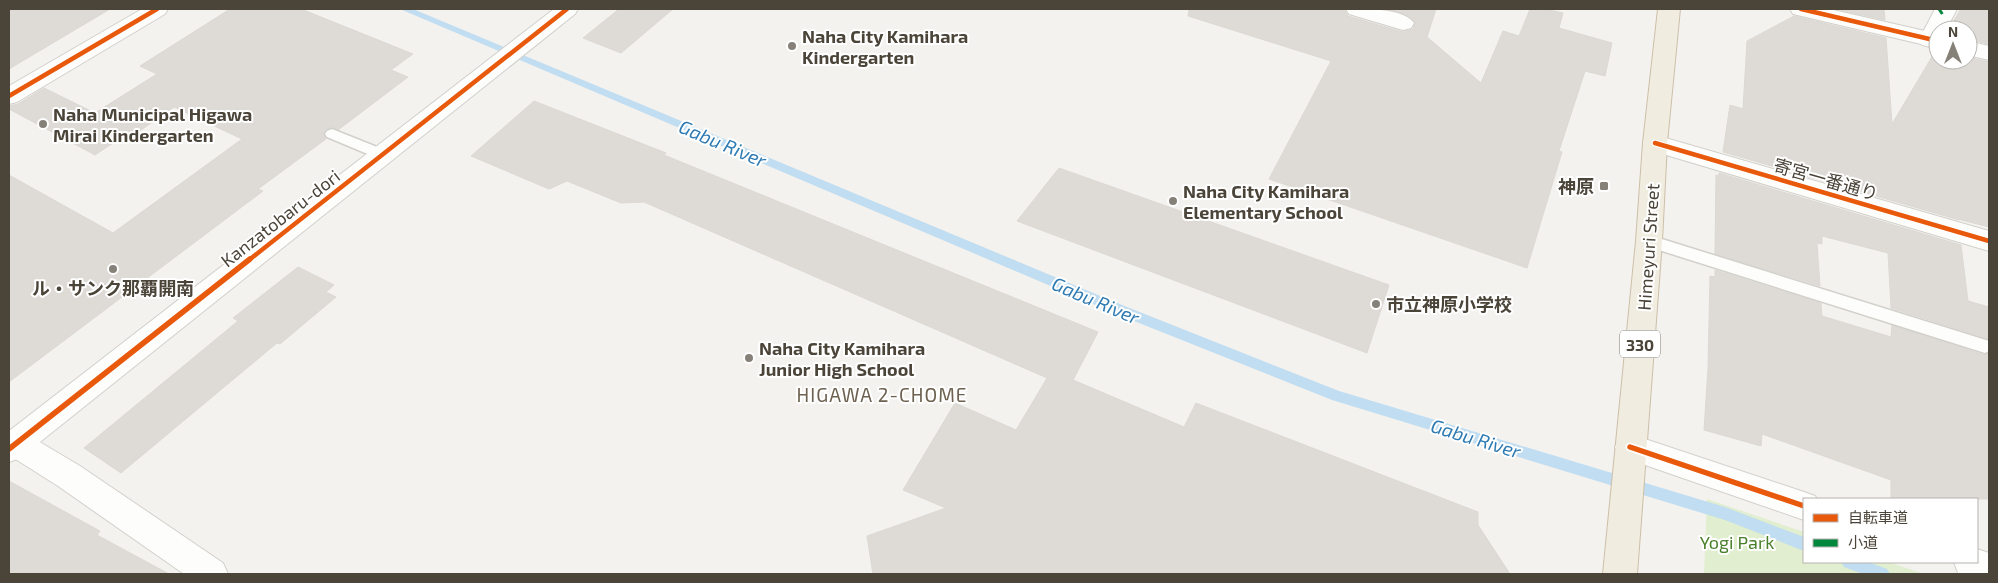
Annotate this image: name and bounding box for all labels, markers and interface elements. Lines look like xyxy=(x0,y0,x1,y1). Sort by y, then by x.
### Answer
north arrow xyxy=(1928,20,1978,70)
text: N xyxy=(1948,23,1958,40)
place label: Naha City Kamihara Kindergarten xyxy=(802,25,968,68)
marker: Naha City Kamihara Kindergarten xyxy=(786,40,798,52)
place label: Naha Municipal Higawa Mirai Kindergarten xyxy=(53,103,252,146)
water label: Gabu River xyxy=(676,114,771,172)
marker: Naha Municipal Higawa Mirai Kindergarten xyxy=(37,118,49,130)
street label: 寄宮一番通り xyxy=(1771,154,1881,204)
street label: Kanzatobaru-dori xyxy=(216,165,344,271)
place label: 神原 xyxy=(1558,175,1594,197)
place label: Naha City Kamihara Elementary School xyxy=(1183,180,1349,223)
marker: 神原 xyxy=(1598,180,1610,192)
street label: Himeyuri Street xyxy=(1633,183,1663,311)
marker: Naha City Kamihara Elementary School xyxy=(1167,195,1179,207)
marker: ル・サンク那覇開南 xyxy=(107,263,119,275)
water label: Gabu River xyxy=(1049,271,1144,329)
place label: ル・サンク那覇開南 xyxy=(32,277,194,299)
place label: 市立神原小学校 xyxy=(1386,293,1512,315)
marker: 市立神原小学校 xyxy=(1370,298,1382,310)
road number: 330 xyxy=(1620,330,1660,358)
place label: Naha City Kamihara Junior High School xyxy=(759,337,925,380)
marker: Naha City Kamihara Junior High School xyxy=(743,352,755,364)
district label: HIGAWA 2-CHOME xyxy=(797,383,967,406)
water label: Gabu River xyxy=(1428,413,1524,463)
legend xyxy=(1803,498,1978,563)
text: 自転車道 xyxy=(1848,508,1908,526)
park label: Yogi Park xyxy=(1700,531,1774,553)
text: 小道 xyxy=(1848,533,1878,551)

